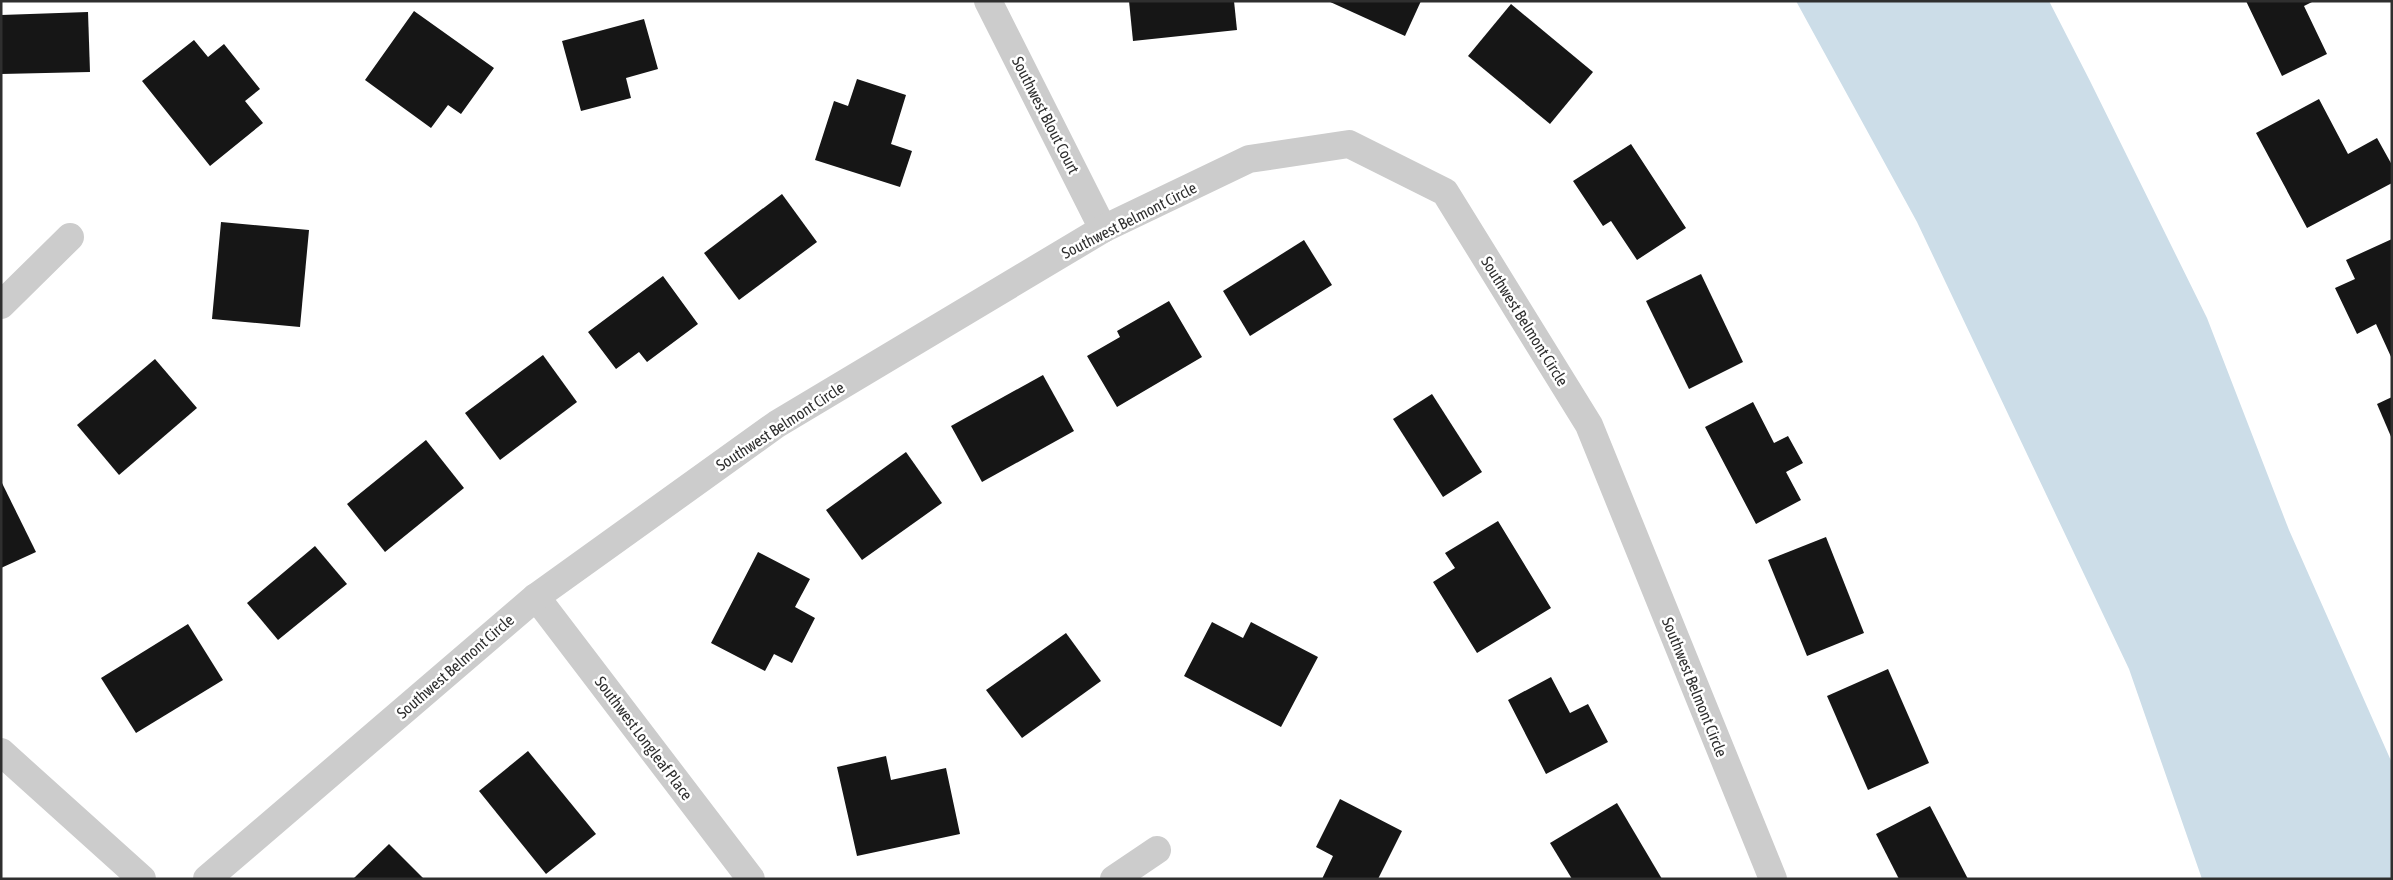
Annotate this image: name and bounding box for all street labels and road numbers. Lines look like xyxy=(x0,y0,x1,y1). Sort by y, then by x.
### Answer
street label: Southwest Blout Court xyxy=(1009,54,1083,177)
street label: Southwest Belmont Circle xyxy=(1059,178,1199,262)
street label: Southwest Belmont Circle xyxy=(1478,253,1572,389)
street label: Southwest Belmont Circle xyxy=(713,378,847,474)
street label: Southwest Belmont Circle xyxy=(393,610,517,722)
street label: Southwest Belmont Circle xyxy=(1659,615,1731,759)
street label: Southwest Longleaf Place xyxy=(591,673,696,804)

